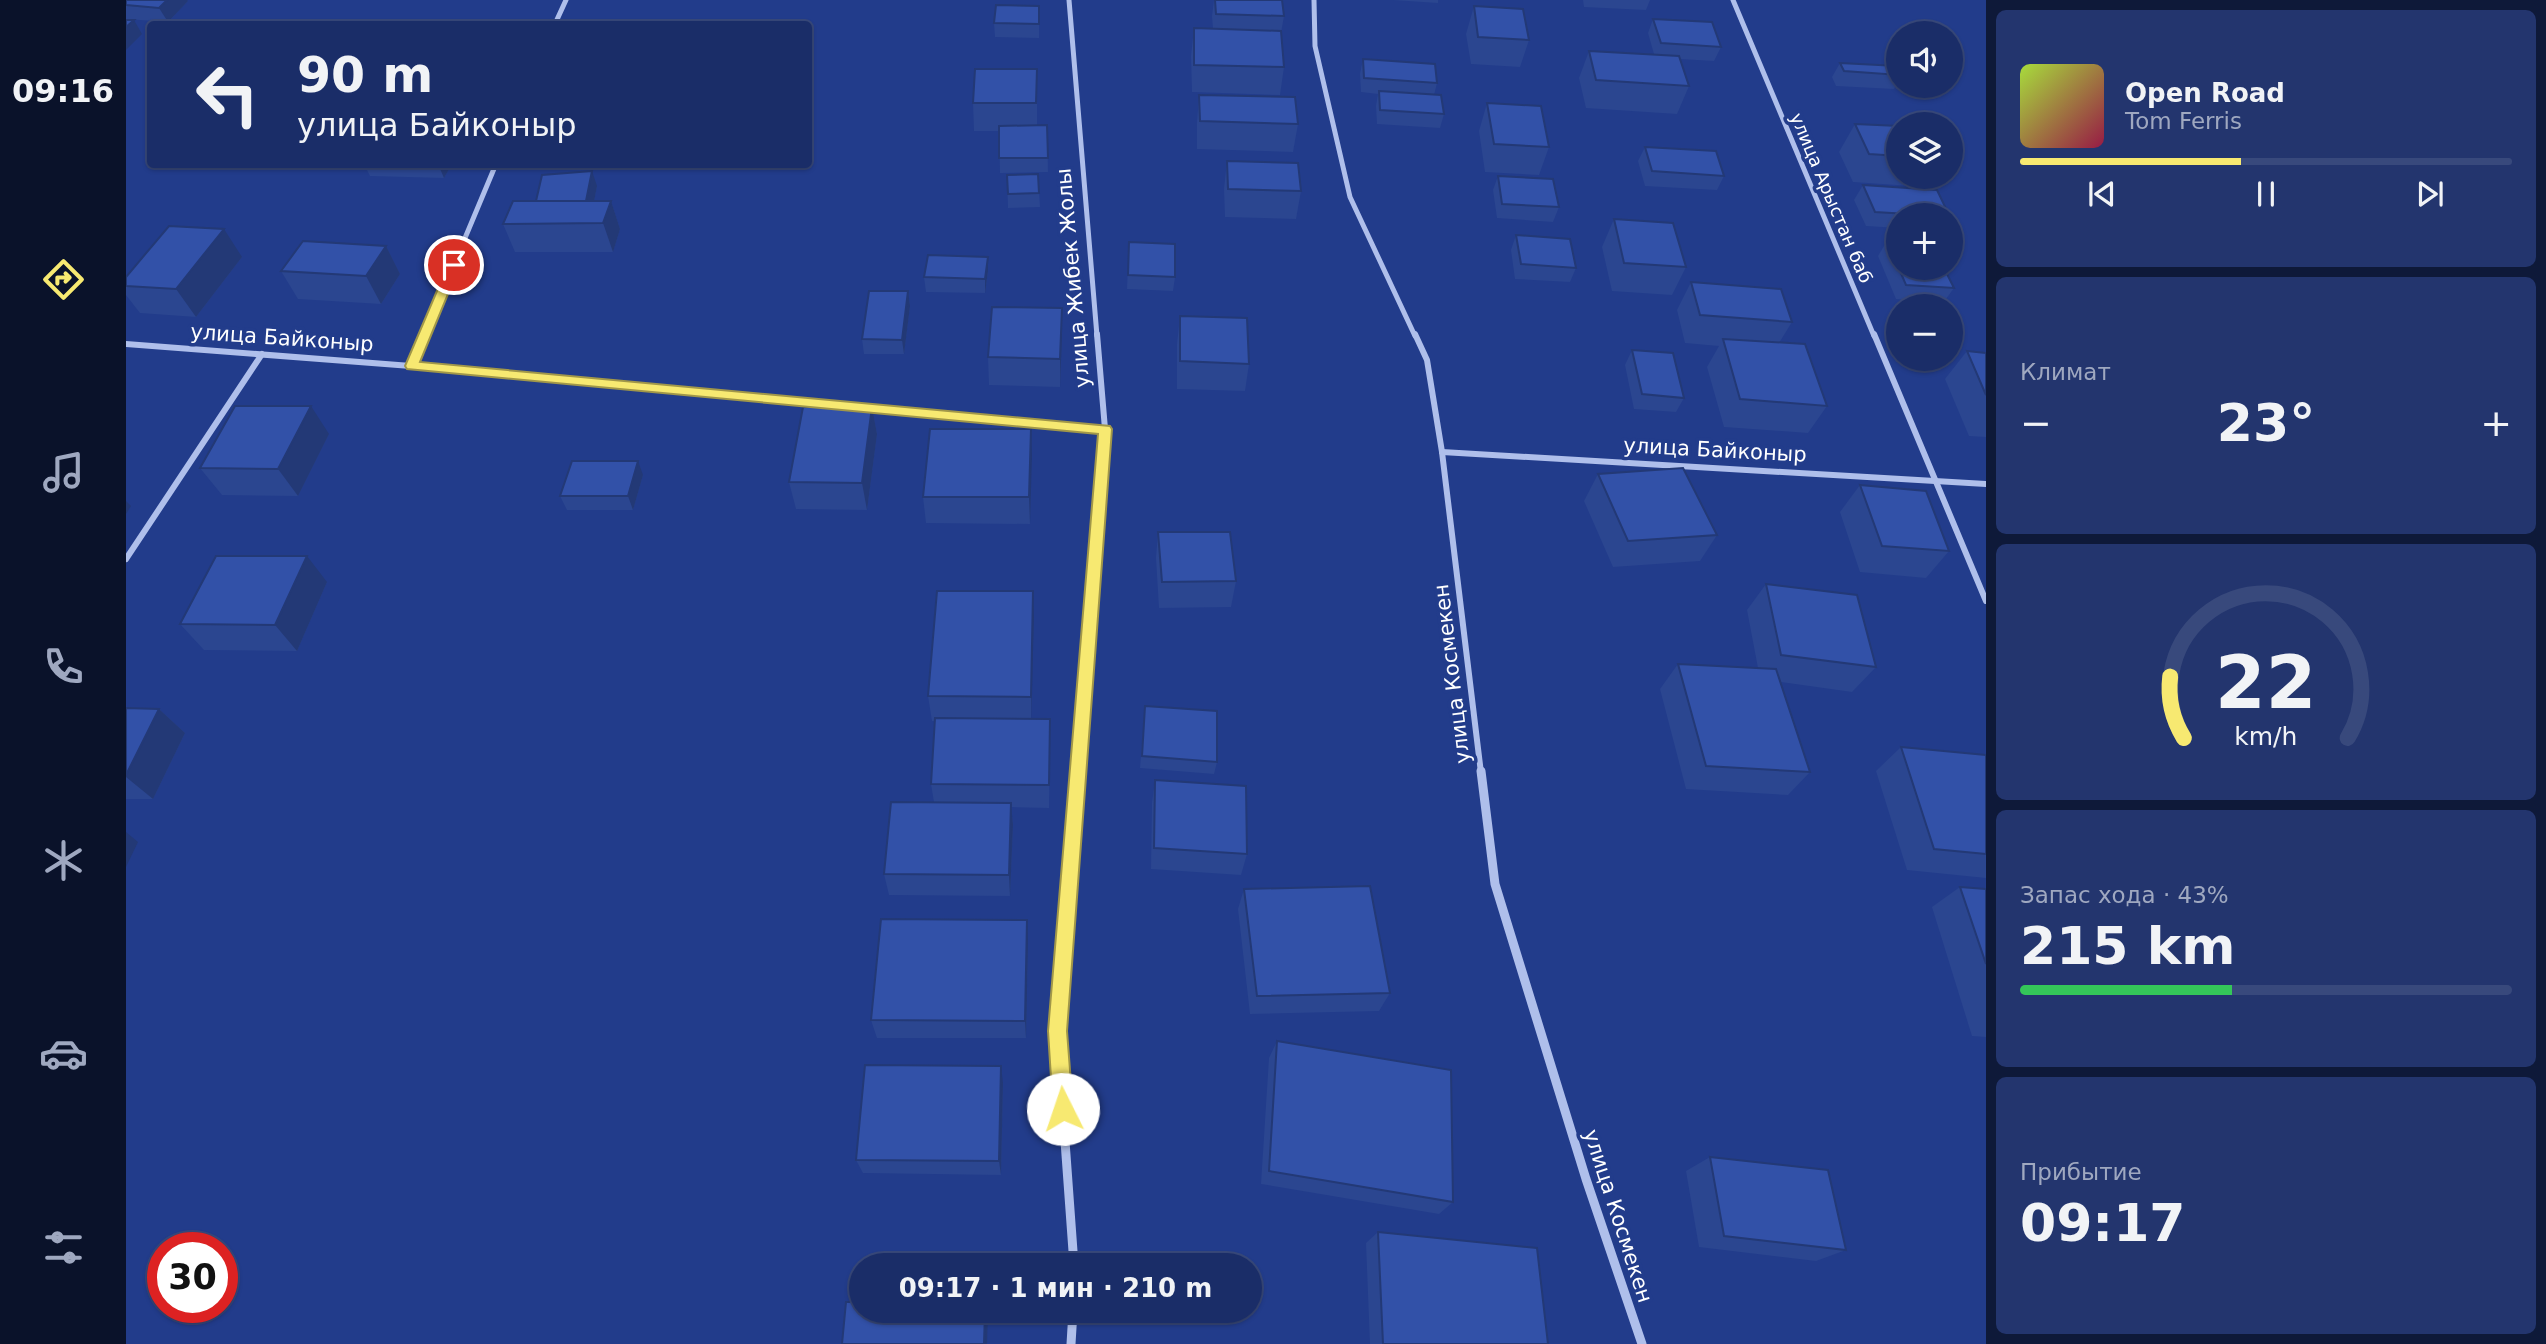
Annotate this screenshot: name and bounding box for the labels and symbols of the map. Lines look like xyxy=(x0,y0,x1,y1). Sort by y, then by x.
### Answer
street label: улица Арыстан баб xyxy=(1786,109,1877,286)
street label: улица Жибек Жолы xyxy=(1051,167,1095,389)
pin xyxy=(424,235,484,295)
street label: улица Байконыр xyxy=(190,320,374,356)
street label: улица Байконыр xyxy=(1623,433,1807,467)
street label: улица Космекен xyxy=(1429,583,1475,765)
position arrow xyxy=(1026,1072,1100,1146)
street label: улица Космекен xyxy=(1579,1126,1657,1306)
speed limit sign: 30 xyxy=(147,1232,238,1323)

